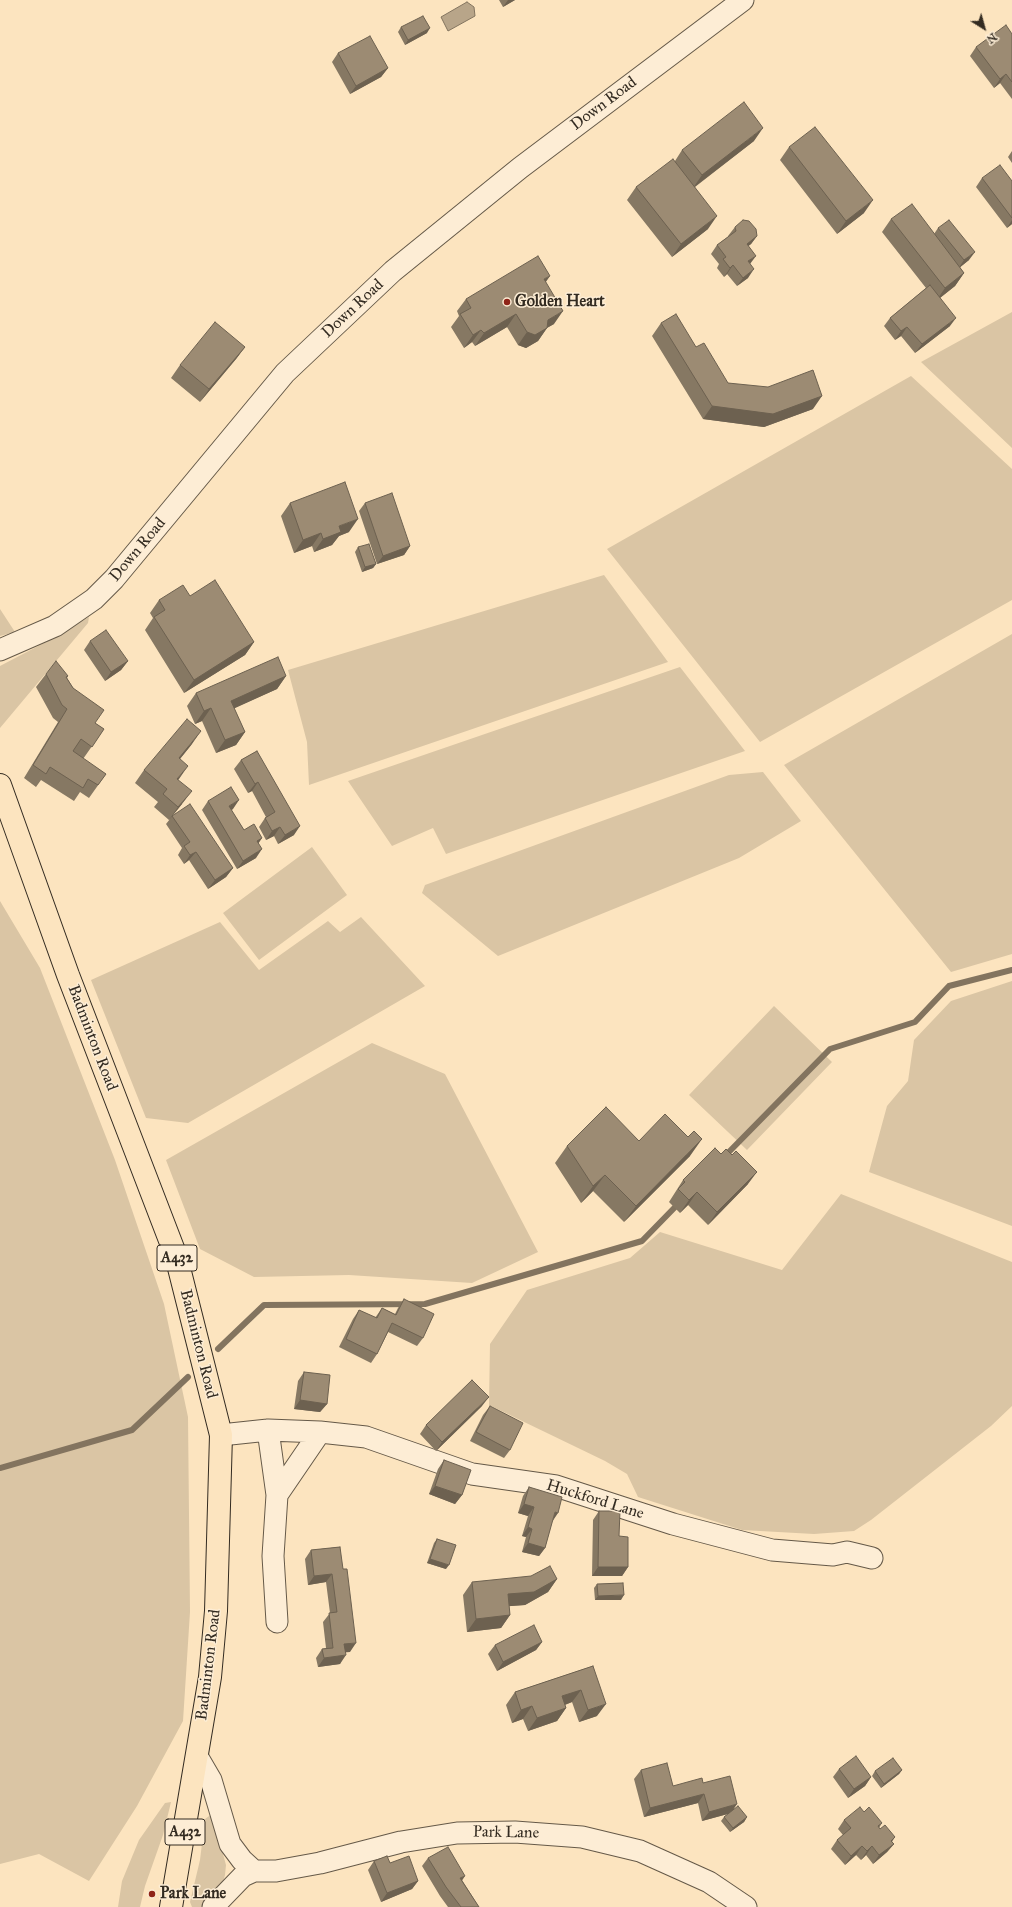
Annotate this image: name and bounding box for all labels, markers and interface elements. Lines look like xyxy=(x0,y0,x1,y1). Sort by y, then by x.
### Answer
north arrow xyxy=(964,8,1004,48)
text: N xyxy=(984,30,999,46)
street label: Down Road xyxy=(567,73,641,135)
street label: Down Road xyxy=(318,276,388,342)
place label: Golden Heart xyxy=(515,292,605,312)
marker: Golden Heart xyxy=(502,297,512,307)
street label: Down Road xyxy=(106,514,170,586)
street label: Badminton Road xyxy=(63,982,121,1094)
road number: A432 xyxy=(157,1245,197,1271)
street label: Badminton Road xyxy=(175,1287,221,1401)
street label: Huckford Lane xyxy=(544,1476,646,1524)
street label: Badminton Road xyxy=(193,1608,225,1722)
road number: A432 xyxy=(165,1819,205,1845)
street label: Park Lane xyxy=(473,1823,539,1843)
place label: Park Lane xyxy=(160,1884,226,1904)
marker: Park Lane xyxy=(147,1889,157,1899)

